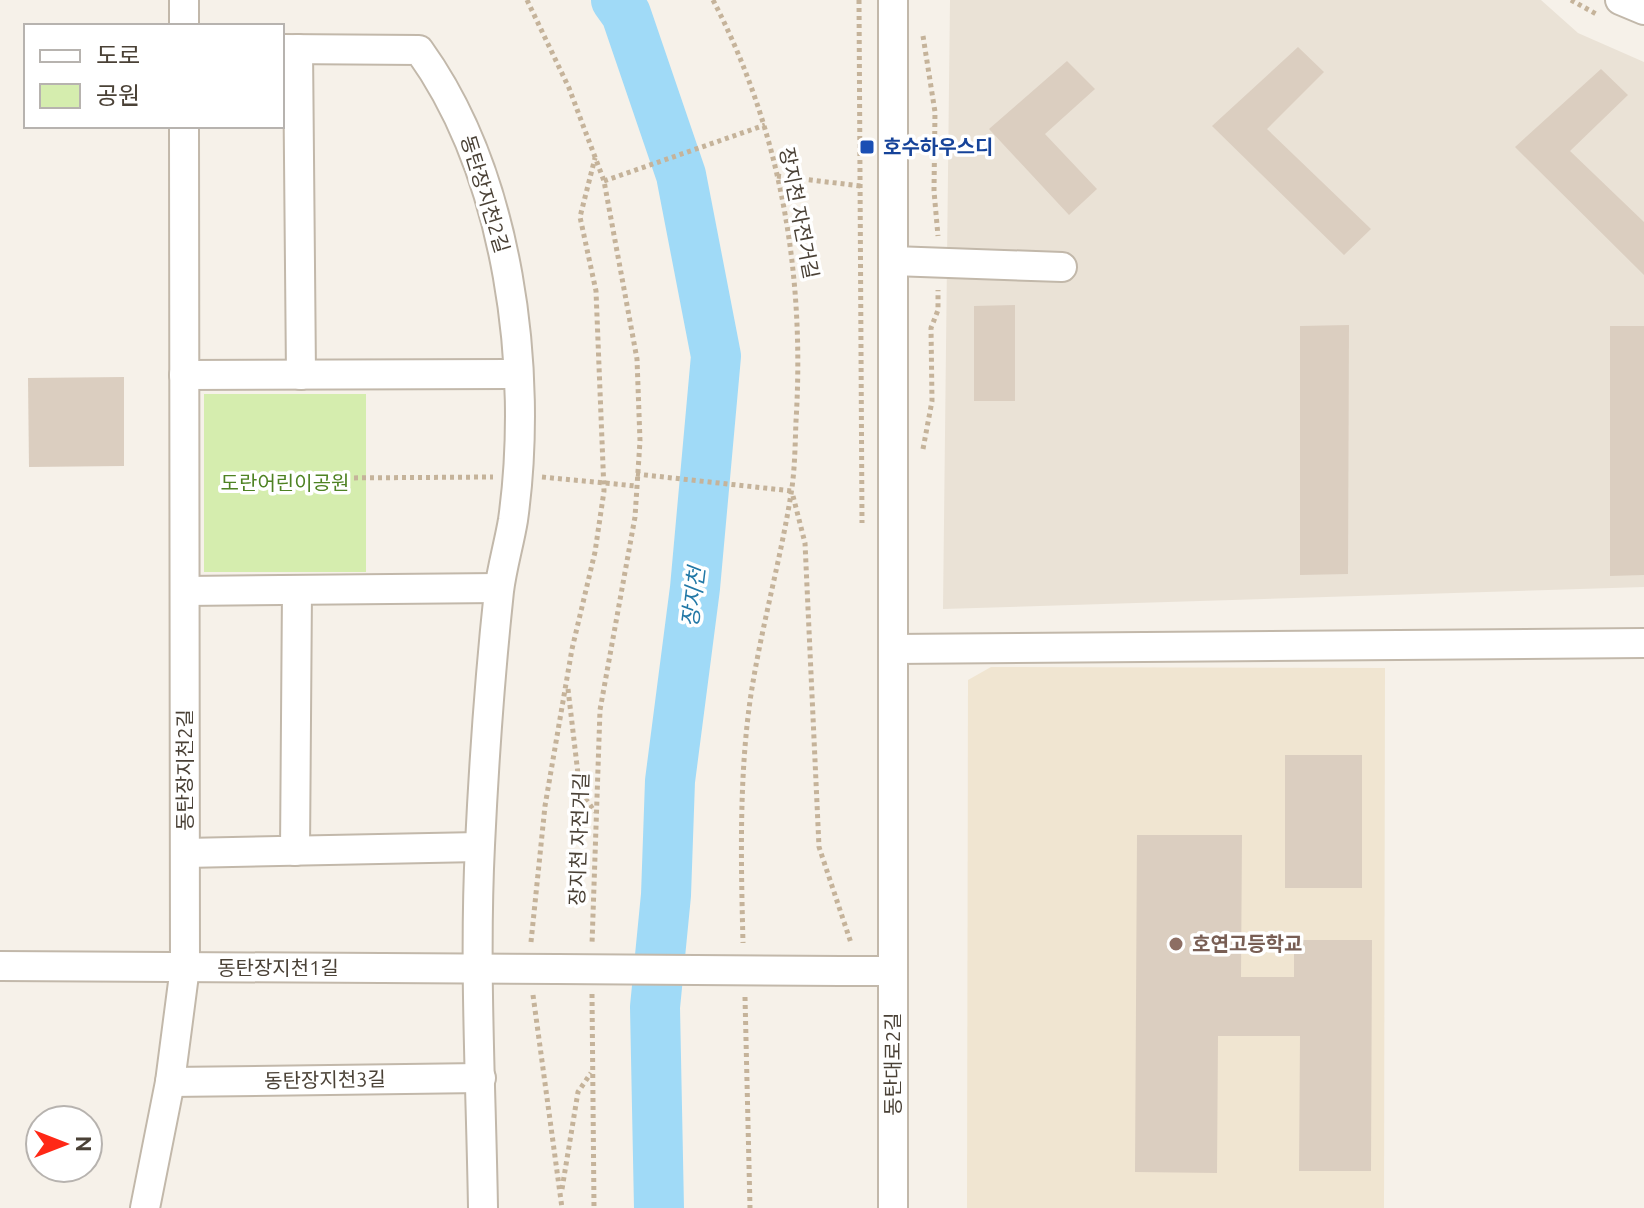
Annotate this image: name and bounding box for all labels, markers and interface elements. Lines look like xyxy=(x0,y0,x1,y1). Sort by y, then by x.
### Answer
legend xyxy=(24,24,284,128)
text: 도로 xyxy=(96,42,140,69)
text: 공원 xyxy=(96,82,140,109)
street label: 동탄장지천2길 xyxy=(457,132,514,255)
place label: 호수하우스디 xyxy=(883,135,993,158)
marker: 호수하우스디 xyxy=(858,138,876,156)
street label: 장지천 자전거길 xyxy=(775,145,824,281)
park label: 도란어린이공원 xyxy=(221,471,349,494)
water label: 장지천 xyxy=(676,563,709,629)
street label: 동탄장지천2길 xyxy=(173,709,196,831)
street label: 장지천 자전거길 xyxy=(565,772,592,906)
place label: 호연고등학교 xyxy=(1192,932,1302,955)
marker: 호연고등학교 xyxy=(1167,935,1185,953)
street label: 동탄장지천1길 xyxy=(217,956,339,979)
street label: 동탄대로2길 xyxy=(881,1012,904,1116)
street label: 동탄장지천3길 xyxy=(264,1067,386,1092)
north arrow xyxy=(24,1104,104,1184)
text: N xyxy=(72,1136,97,1152)

